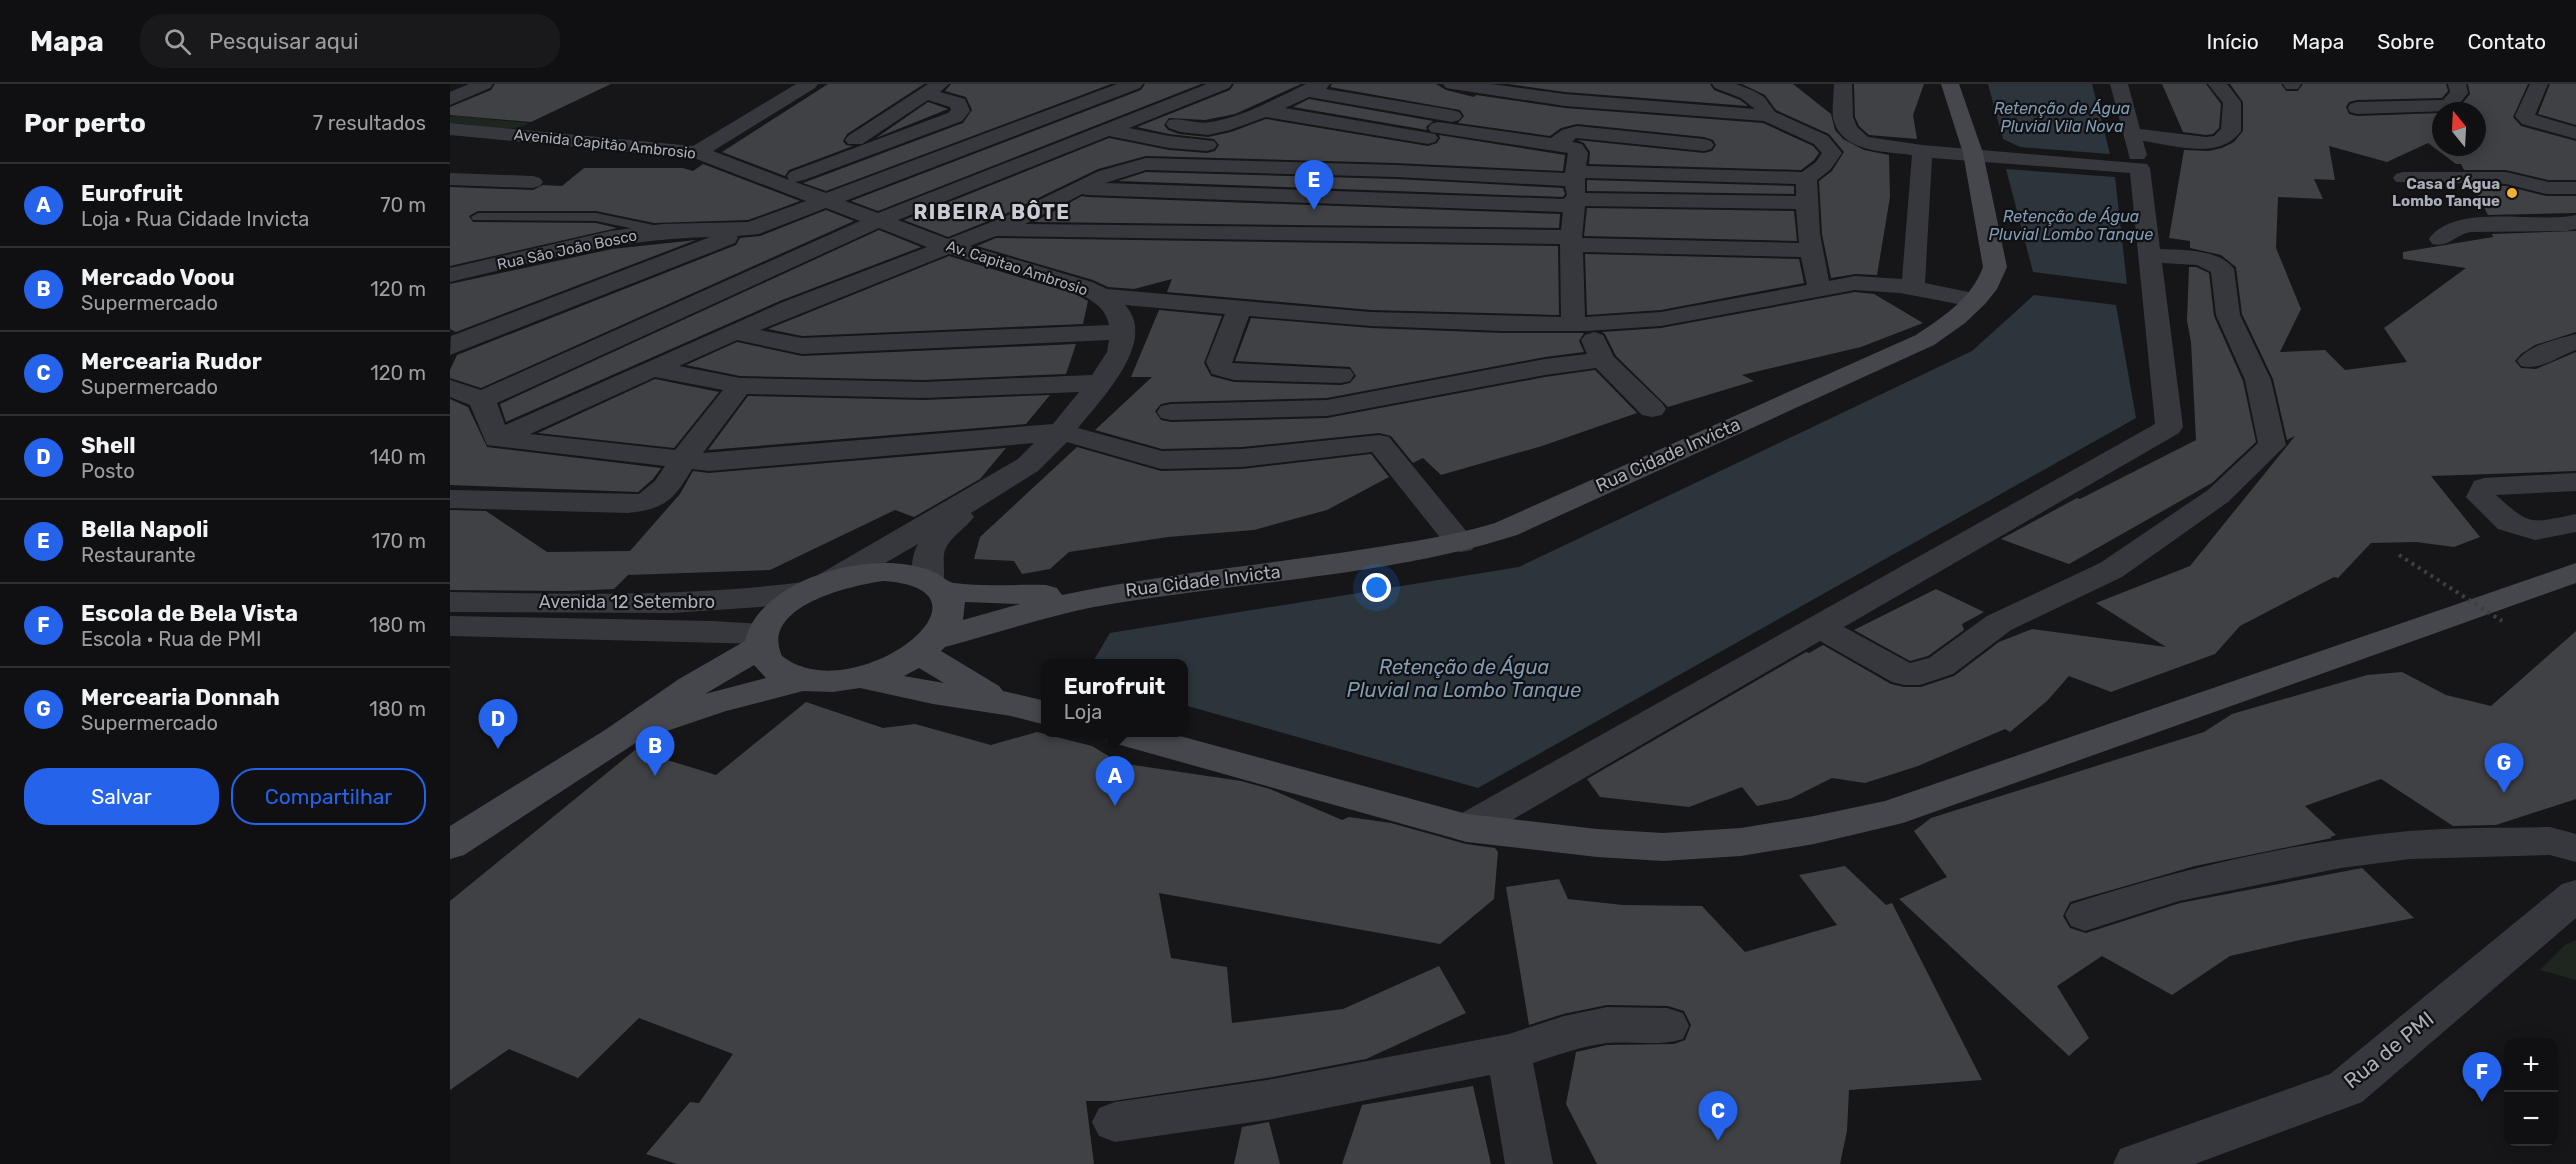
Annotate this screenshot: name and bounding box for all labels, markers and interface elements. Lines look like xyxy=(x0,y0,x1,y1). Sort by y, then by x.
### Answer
search box xyxy=(140,14,560,68)
text: Mapa xyxy=(30,25,104,58)
icon: search xyxy=(161,25,194,58)
text: Pesquisar aqui xyxy=(209,28,359,55)
text: Início xyxy=(2207,29,2259,54)
text: Mapa xyxy=(2292,29,2344,54)
text: Sobre xyxy=(2377,29,2434,54)
text: Contato xyxy=(2467,29,2546,54)
water label: Retenção de Água Pluvial Vila Nova xyxy=(1994,99,2130,136)
north arrow xyxy=(2432,102,2486,156)
text: Por perto xyxy=(24,108,146,139)
text: 7 resultados xyxy=(313,111,426,135)
street label: Avenida Capitão Ambrosio xyxy=(513,125,697,163)
pin: E xyxy=(1294,160,1334,210)
place label: Casa d´Água Lombo Tanque xyxy=(2392,175,2500,210)
text: Eurofruit xyxy=(81,180,183,207)
marker: Casa d´Água Lombo Tanque xyxy=(2505,186,2519,200)
text: A xyxy=(36,193,51,217)
text: 70 m xyxy=(380,193,426,217)
district label: RIBEIRA BÔTE xyxy=(913,200,1071,224)
text: Loja · Rua Cidade Invicta xyxy=(81,207,309,231)
water label: Retenção de Água Pluvial Lombo Tanque xyxy=(1989,207,2153,244)
street label: Rua São João Bosco xyxy=(495,226,639,274)
street label: Av. Capitao Ambrosio xyxy=(944,237,1090,299)
text: Mercado Voou xyxy=(81,264,235,291)
text: B xyxy=(36,277,51,301)
text: 120 m xyxy=(370,277,426,301)
text: Supermercado xyxy=(81,291,218,315)
text: Mercearia Rudor xyxy=(81,348,262,375)
text: C xyxy=(36,361,51,385)
text: 120 m xyxy=(370,361,426,385)
text: Supermercado xyxy=(81,375,218,399)
street label: Rua Cidade Invicta xyxy=(1592,413,1744,497)
text: Shell xyxy=(81,432,136,459)
text: D xyxy=(36,445,51,469)
text: 140 m xyxy=(370,445,426,469)
text: Posto xyxy=(81,459,135,483)
text: Bella Napoli xyxy=(81,516,209,543)
text: E xyxy=(37,529,50,553)
text: 170 m xyxy=(372,529,426,553)
text: Restaurante xyxy=(81,543,196,567)
street label: Rua Cidade Invicta xyxy=(1124,561,1282,601)
your location xyxy=(1362,573,1391,602)
street label: Avenida 12 Setembro xyxy=(539,591,715,613)
text: Escola de Bela Vista xyxy=(81,600,298,627)
text: F xyxy=(37,613,50,637)
text: 180 m xyxy=(369,613,426,637)
text: Escola · Rua de PMI xyxy=(81,627,261,651)
water label: Retenção de Água Pluvial na Lombo Tanque xyxy=(1347,655,1581,702)
popup xyxy=(1041,659,1188,737)
text: Eurofruit xyxy=(1064,673,1165,700)
text: Mercearia Donnah xyxy=(81,684,280,711)
text: G xyxy=(36,697,51,721)
text: 180 m xyxy=(369,697,426,721)
pin: D xyxy=(478,700,518,749)
text: Loja xyxy=(1064,700,1102,724)
text: Supermercado xyxy=(81,711,218,735)
pin: B xyxy=(636,726,674,776)
pin: G xyxy=(2484,744,2524,793)
pin: A xyxy=(1096,756,1134,806)
button: Salvar xyxy=(24,768,219,825)
button: Compartilhar xyxy=(231,768,426,825)
street label: Rua de PMI xyxy=(2339,1006,2439,1093)
map controls xyxy=(2504,1038,2558,1146)
button: + xyxy=(2504,1038,2558,1092)
pin: F xyxy=(2462,1052,2502,1102)
pin: C xyxy=(1698,1092,1738,1141)
button: − xyxy=(2504,1092,2558,1146)

